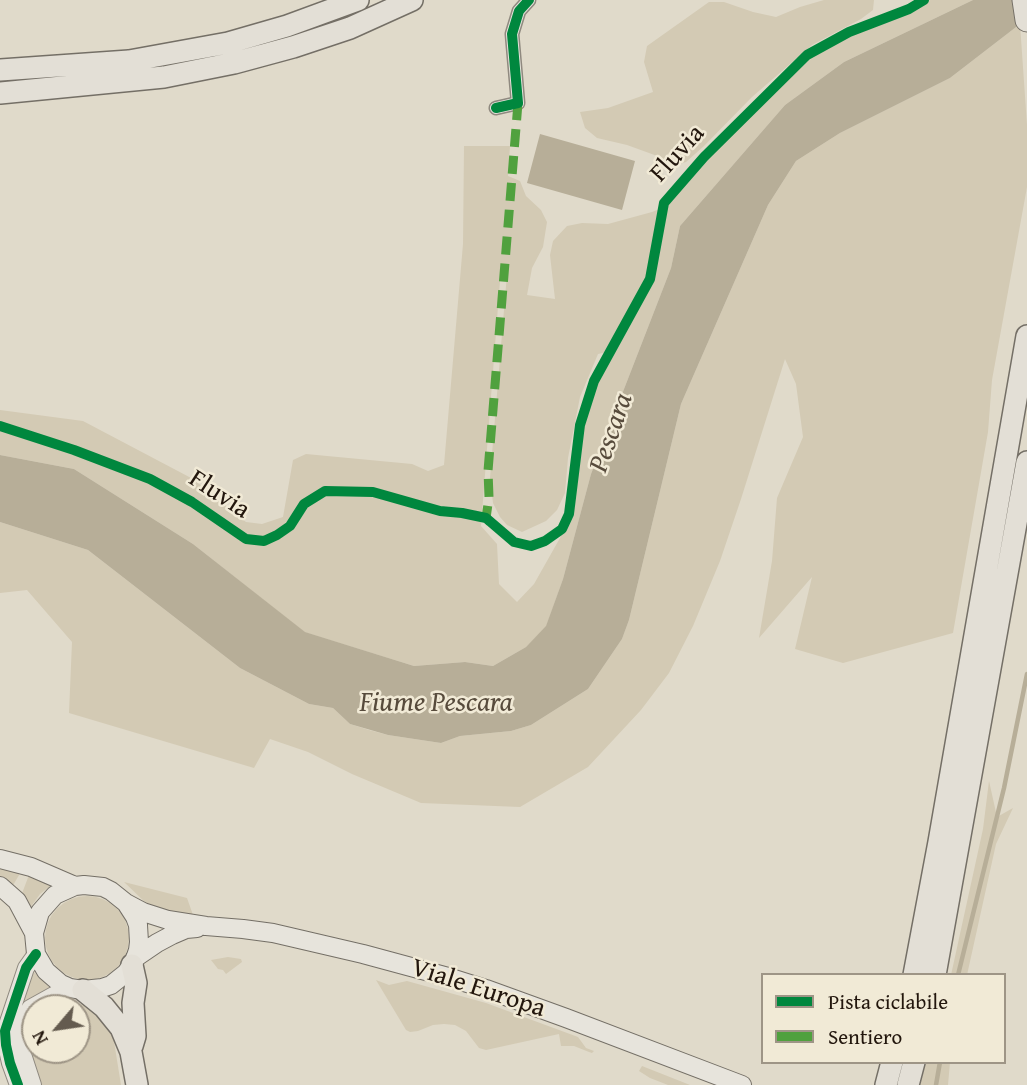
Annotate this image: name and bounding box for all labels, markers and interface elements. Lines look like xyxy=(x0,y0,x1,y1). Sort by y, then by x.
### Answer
street label: Fluvia xyxy=(644,119,712,189)
water label: Pescara xyxy=(583,389,641,477)
street label: Fluvia xyxy=(183,464,255,526)
water label: Fiume Pescara xyxy=(359,687,513,721)
street label: Viale Europa xyxy=(407,953,549,1025)
legend xyxy=(761,973,1006,1064)
text: Pista ciclabile xyxy=(828,986,948,1017)
north arrow xyxy=(21,994,91,1064)
text: Sentiero xyxy=(828,1021,902,1052)
text: N xyxy=(24,1026,55,1051)

